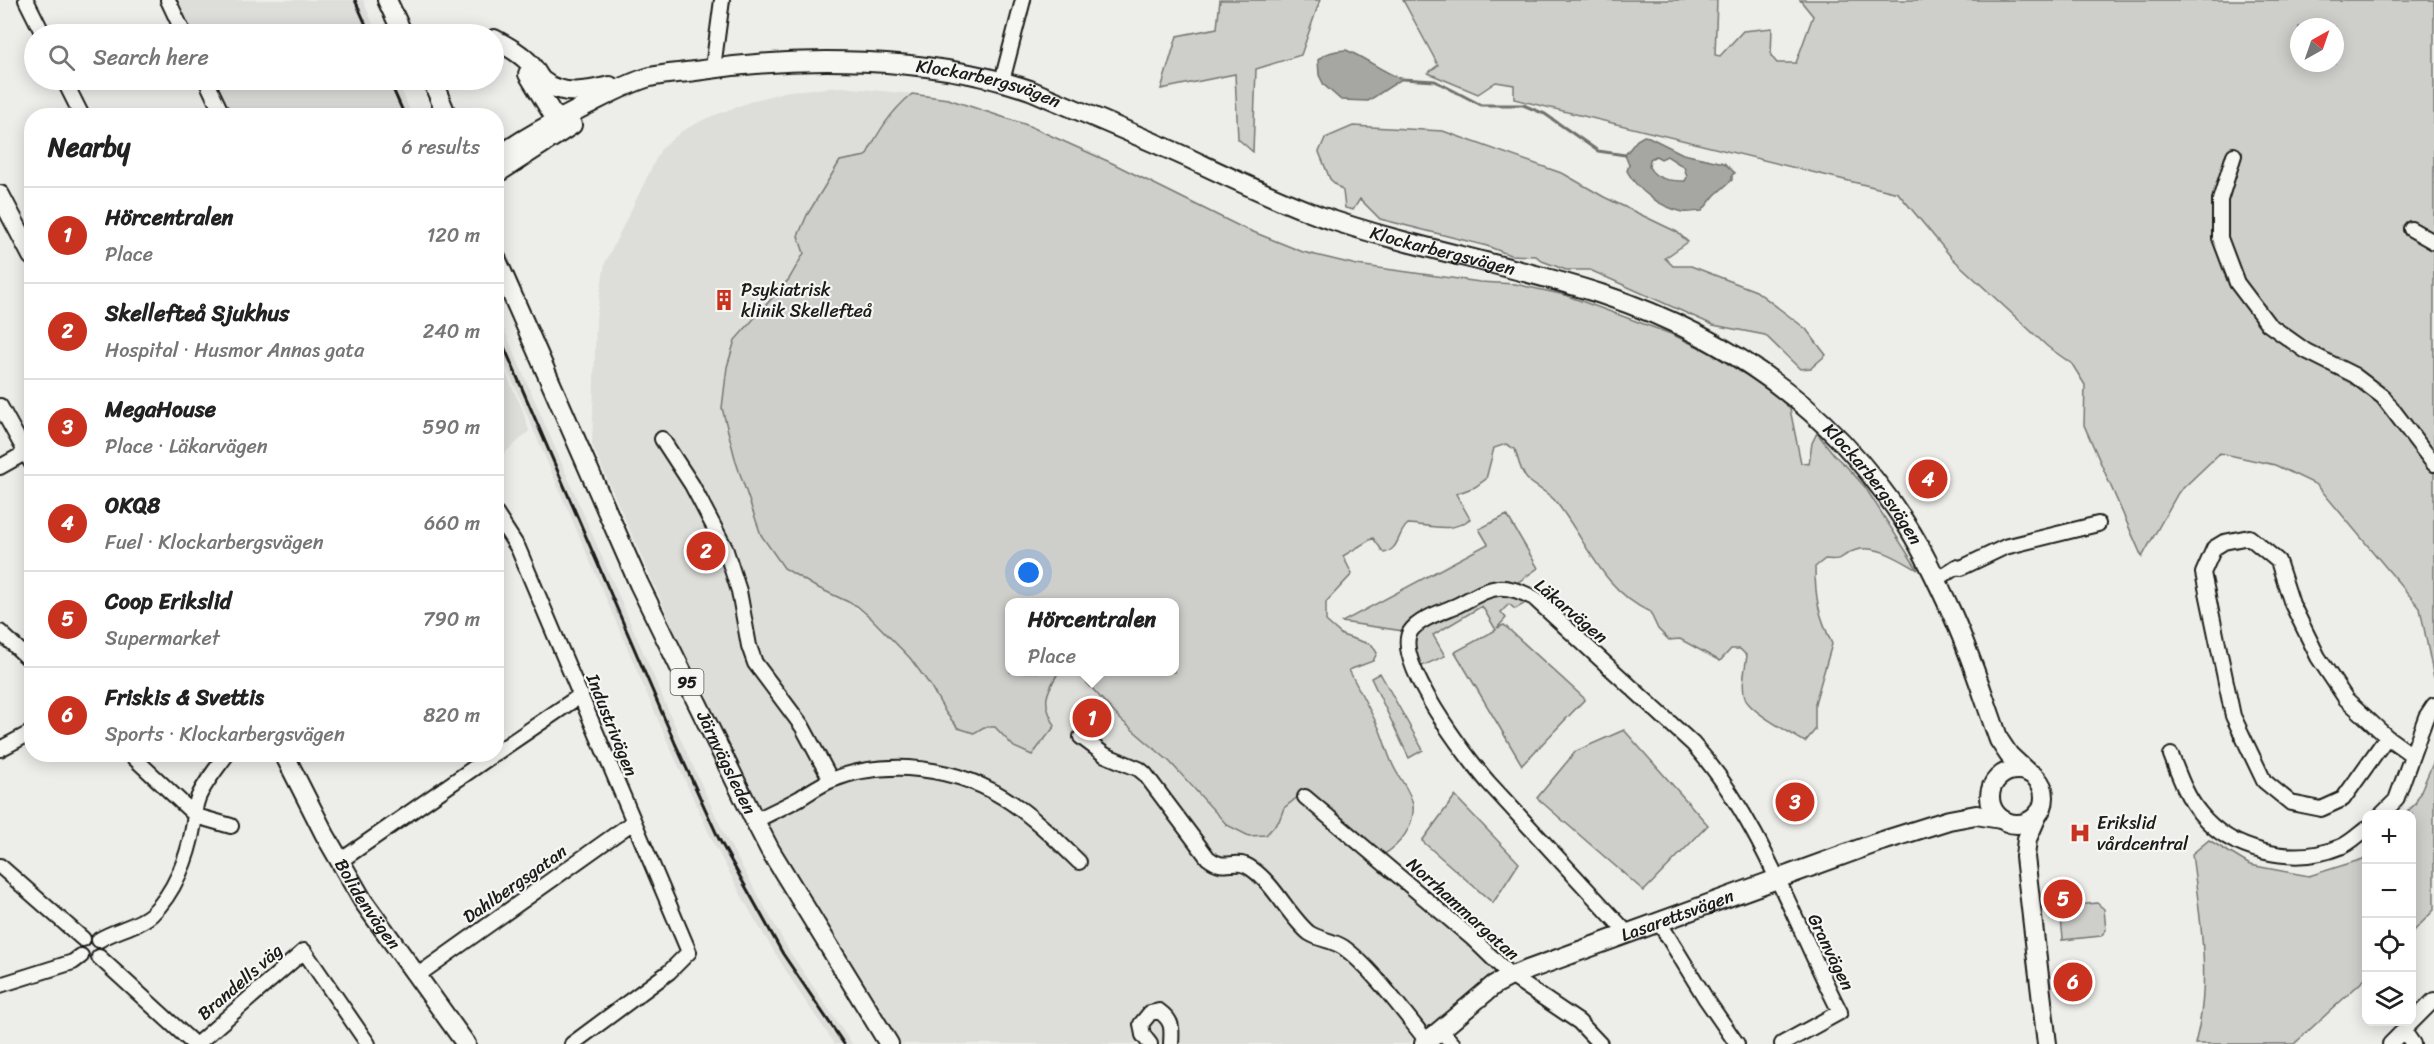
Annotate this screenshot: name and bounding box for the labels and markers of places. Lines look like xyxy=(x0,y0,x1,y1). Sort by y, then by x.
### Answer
place label: Psykiatrisk klinik Skellefteå xyxy=(741,274,872,327)
building icon: Psykiatrisk klinik Skellefteå xyxy=(712,288,736,312)
pin: 4 xyxy=(1908,456,1948,502)
pin: 2 xyxy=(686,528,726,574)
pin: 1 xyxy=(1072,696,1112,740)
pin: 3 xyxy=(1776,780,1814,824)
place label: Erikslid vårdcentral xyxy=(2097,807,2189,860)
hospital icon: Erikslid vårdcentral xyxy=(2068,821,2092,845)
pin: 5 xyxy=(2044,876,2082,922)
pin: 6 xyxy=(2054,960,2092,1004)

